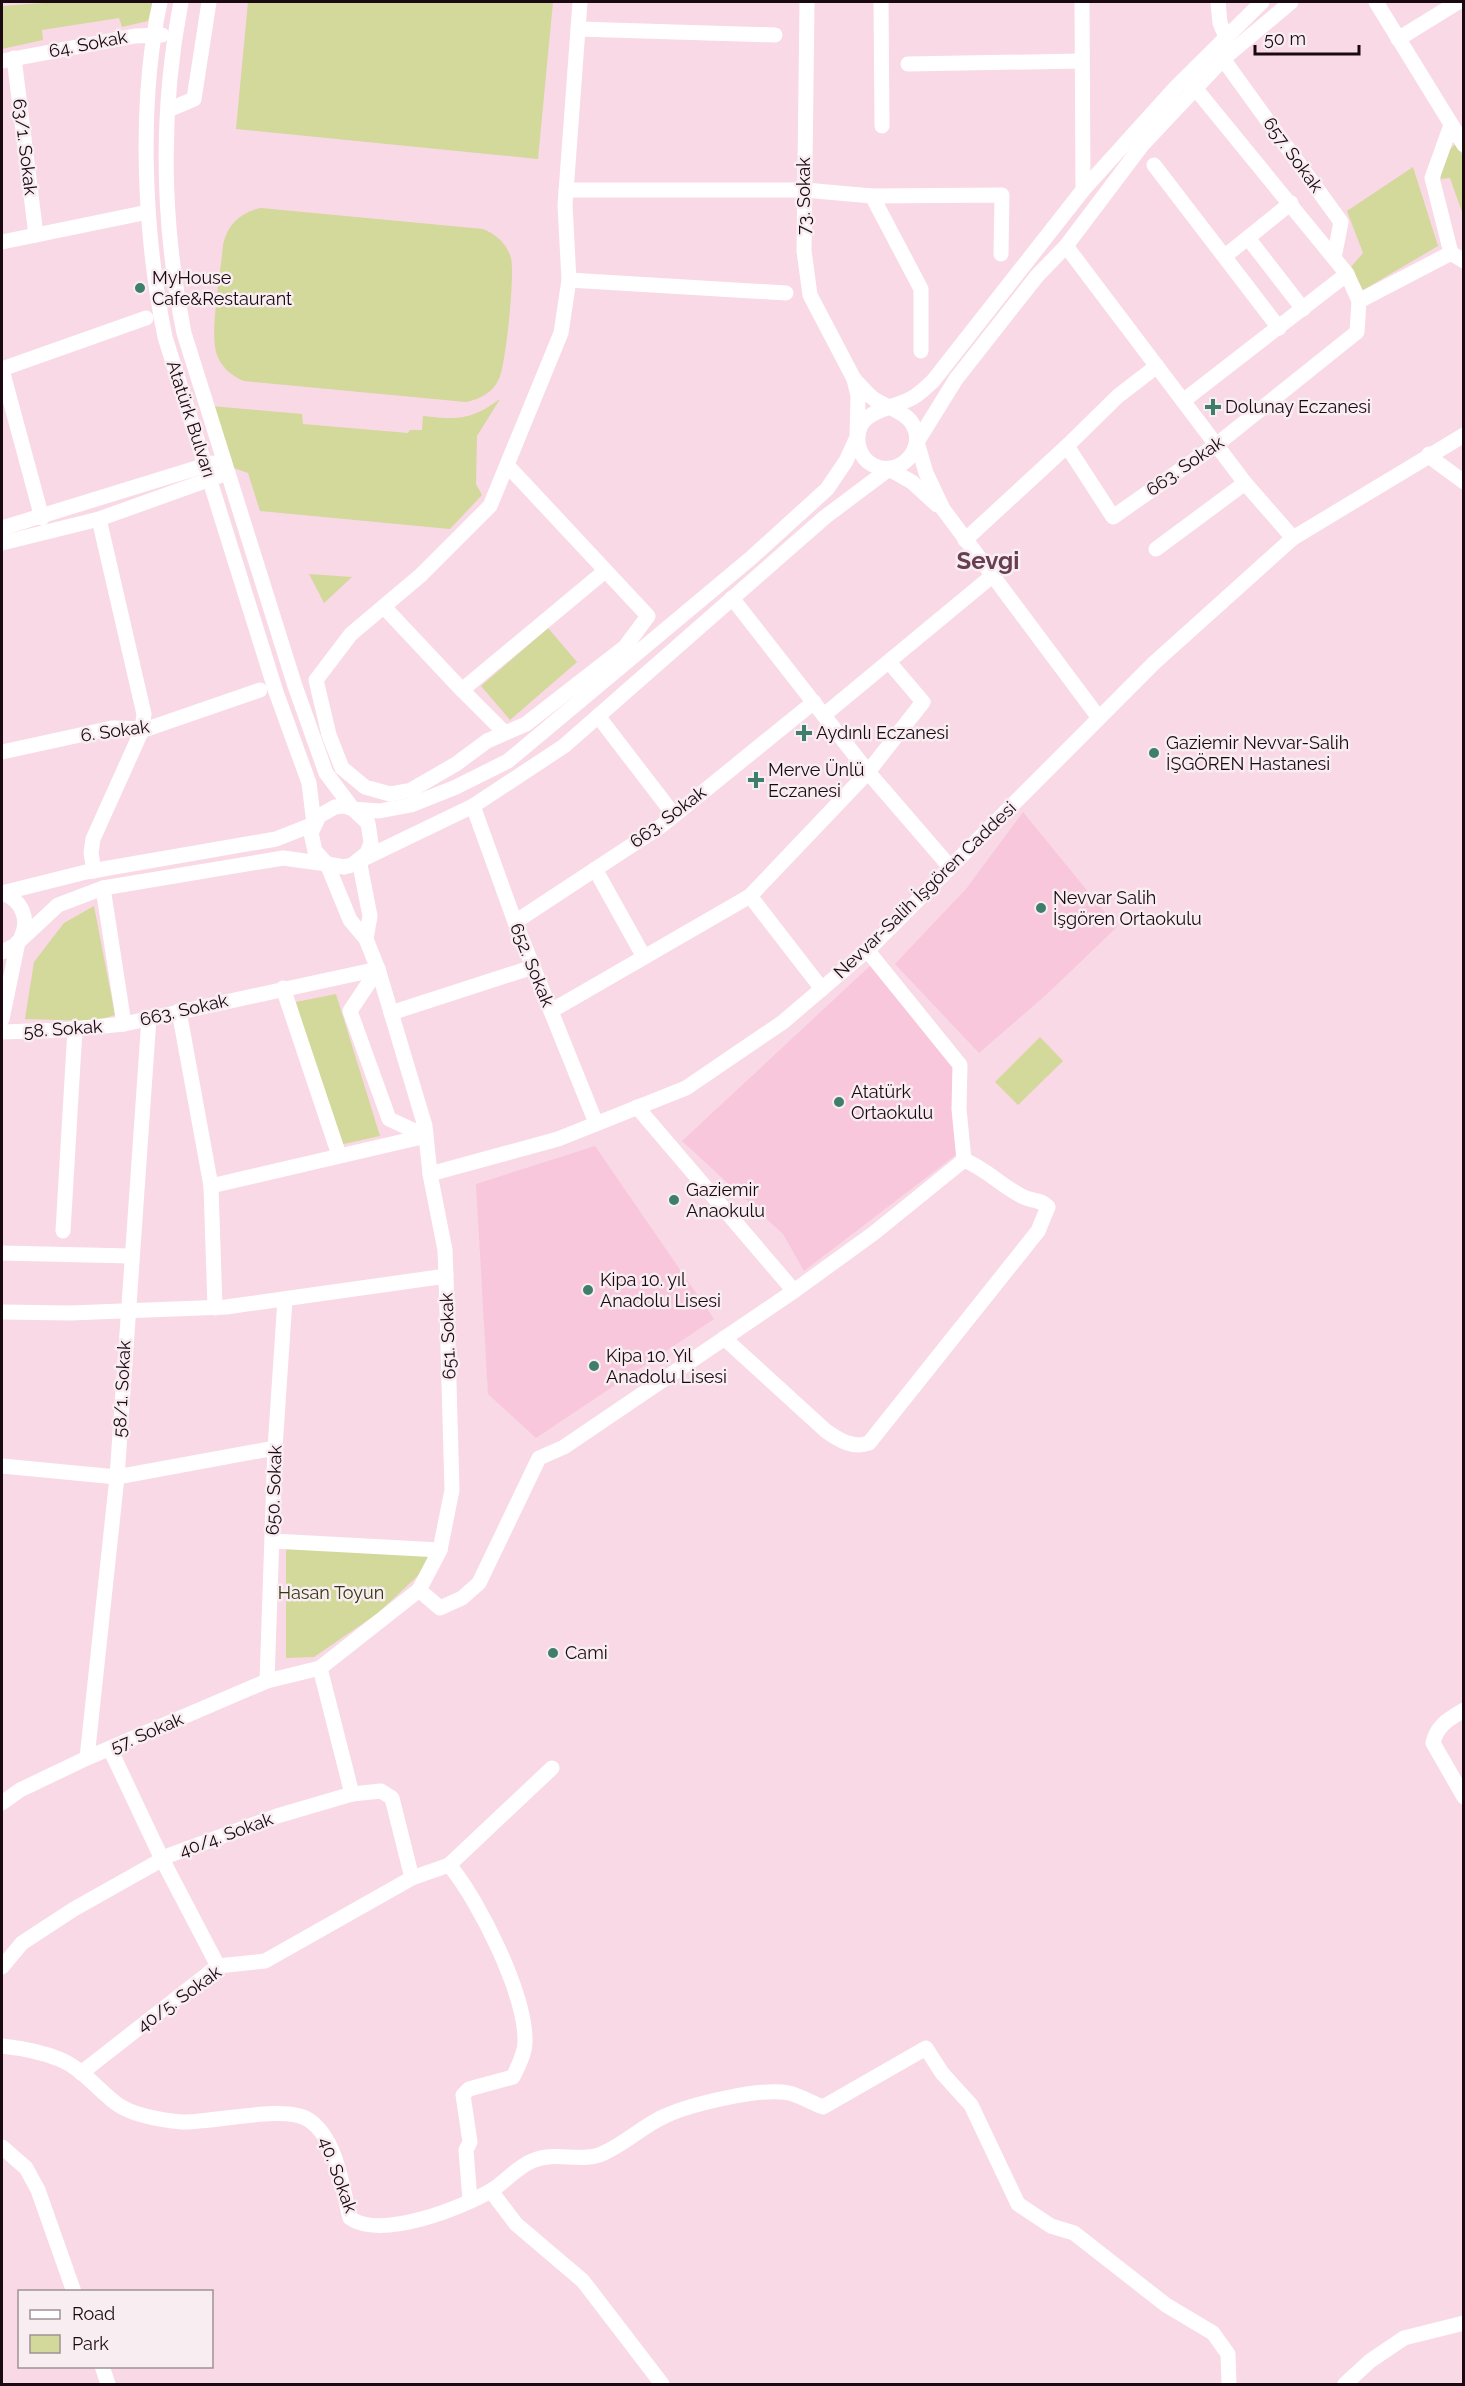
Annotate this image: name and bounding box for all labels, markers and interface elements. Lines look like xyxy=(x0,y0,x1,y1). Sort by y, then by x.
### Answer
scale bar xyxy=(1255,18,1358,56)
street label: 64. Sokak xyxy=(47,26,129,61)
text: 50 m xyxy=(1264,28,1306,49)
street label: 63/1. Sokak xyxy=(9,97,42,197)
street label: 657. Sokak xyxy=(1259,113,1328,197)
street label: 73. Sokak xyxy=(793,157,814,235)
place label: MyHouse Cafe&Restaurant xyxy=(152,267,292,309)
marker: MyHouse Cafe&Restaurant xyxy=(133,281,147,295)
street label: Atatürk Bulvarı xyxy=(163,358,220,480)
place label: Dolunay Eczanesi xyxy=(1225,396,1371,417)
marker: Dolunay Eczanesi xyxy=(1206,400,1220,414)
street label: 663. Sokak xyxy=(1142,431,1228,500)
district label: Sevgi xyxy=(957,546,1019,575)
street label: 6. Sokak xyxy=(79,715,151,746)
place label: Aydınlı Eczanesi xyxy=(816,722,949,743)
marker: Aydınlı Eczanesi xyxy=(797,726,811,740)
place label: Gaziemir Nevvar-Salih İŞGÖREN Hastanesi xyxy=(1166,732,1349,774)
marker: Gaziemir Nevvar-Salih İŞGÖREN Hastanesi xyxy=(1147,746,1161,760)
place label: Merve Ünlü Eczanesi xyxy=(768,759,865,801)
marker: Merve Ünlü Eczanesi xyxy=(749,773,763,787)
street label: 663. Sokak xyxy=(626,781,710,852)
street label: Nevvar-Salih İşgören Caddesi xyxy=(829,797,1020,982)
place label: Nevvar Salih İşgören Ortaokulu xyxy=(1053,887,1202,929)
marker: Nevvar Salih İşgören Ortaokulu xyxy=(1034,901,1048,915)
street label: 652. Sokak xyxy=(506,920,559,1010)
street label: 663. Sokak xyxy=(138,989,230,1030)
street label: 58. Sokak xyxy=(23,1015,104,1042)
place label: Atatürk Ortaokulu xyxy=(851,1081,933,1123)
marker: Atatürk Ortaokulu xyxy=(832,1095,846,1109)
place label: Gaziemir Anaokulu xyxy=(686,1179,765,1221)
marker: Gaziemir Anaokulu xyxy=(667,1193,681,1207)
place label: Kipa 10. yıl Anadolu Lisesi xyxy=(600,1269,721,1311)
marker: Kipa 10. yıl Anadolu Lisesi xyxy=(581,1283,595,1297)
street label: 651. Sokak xyxy=(435,1292,460,1380)
street label: 58/1. Sokak xyxy=(108,1339,135,1438)
place label: Kipa 10. Yıl Anadolu Lisesi xyxy=(606,1345,727,1387)
marker: Kipa 10. Yıl Anadolu Lisesi xyxy=(587,1359,601,1373)
street label: 650. Sokak xyxy=(261,1444,286,1535)
park label: Hasan Toyun xyxy=(278,1582,384,1603)
place label: Cami xyxy=(565,1642,608,1663)
marker: Cami xyxy=(546,1646,560,1660)
street label: 57. Sokak xyxy=(107,1708,187,1757)
street label: 40/4. Sokak xyxy=(176,1808,276,1861)
street label: 40/5. Sokak xyxy=(132,1961,225,2036)
street label: 40. Sokak xyxy=(315,2134,362,2216)
legend xyxy=(18,2290,213,2368)
text: Road xyxy=(72,2303,115,2324)
text: Park xyxy=(72,2333,109,2354)

